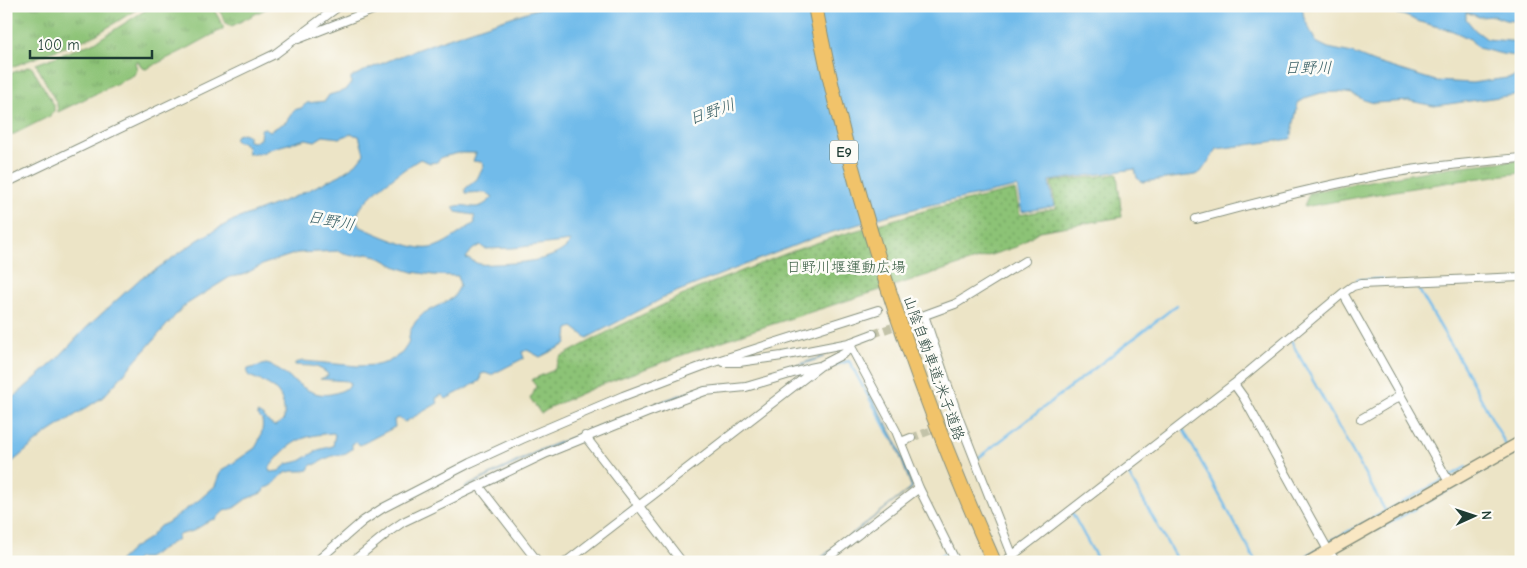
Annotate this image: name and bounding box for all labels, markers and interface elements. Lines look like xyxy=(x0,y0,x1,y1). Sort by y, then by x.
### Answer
scale bar xyxy=(30,28,152,60)
text: 100 m xyxy=(38,36,80,54)
water label: 日野川 xyxy=(1284,59,1332,77)
water label: 日野川 xyxy=(686,96,738,128)
road number: E9 xyxy=(830,140,858,163)
water label: 日野川 xyxy=(306,208,356,234)
park label: 日野川堰運動広場 xyxy=(786,258,906,276)
street label: 山陰自動車道;米子道路 xyxy=(899,293,969,443)
north arrow xyxy=(1450,490,1500,540)
text: N xyxy=(1478,510,1495,520)

